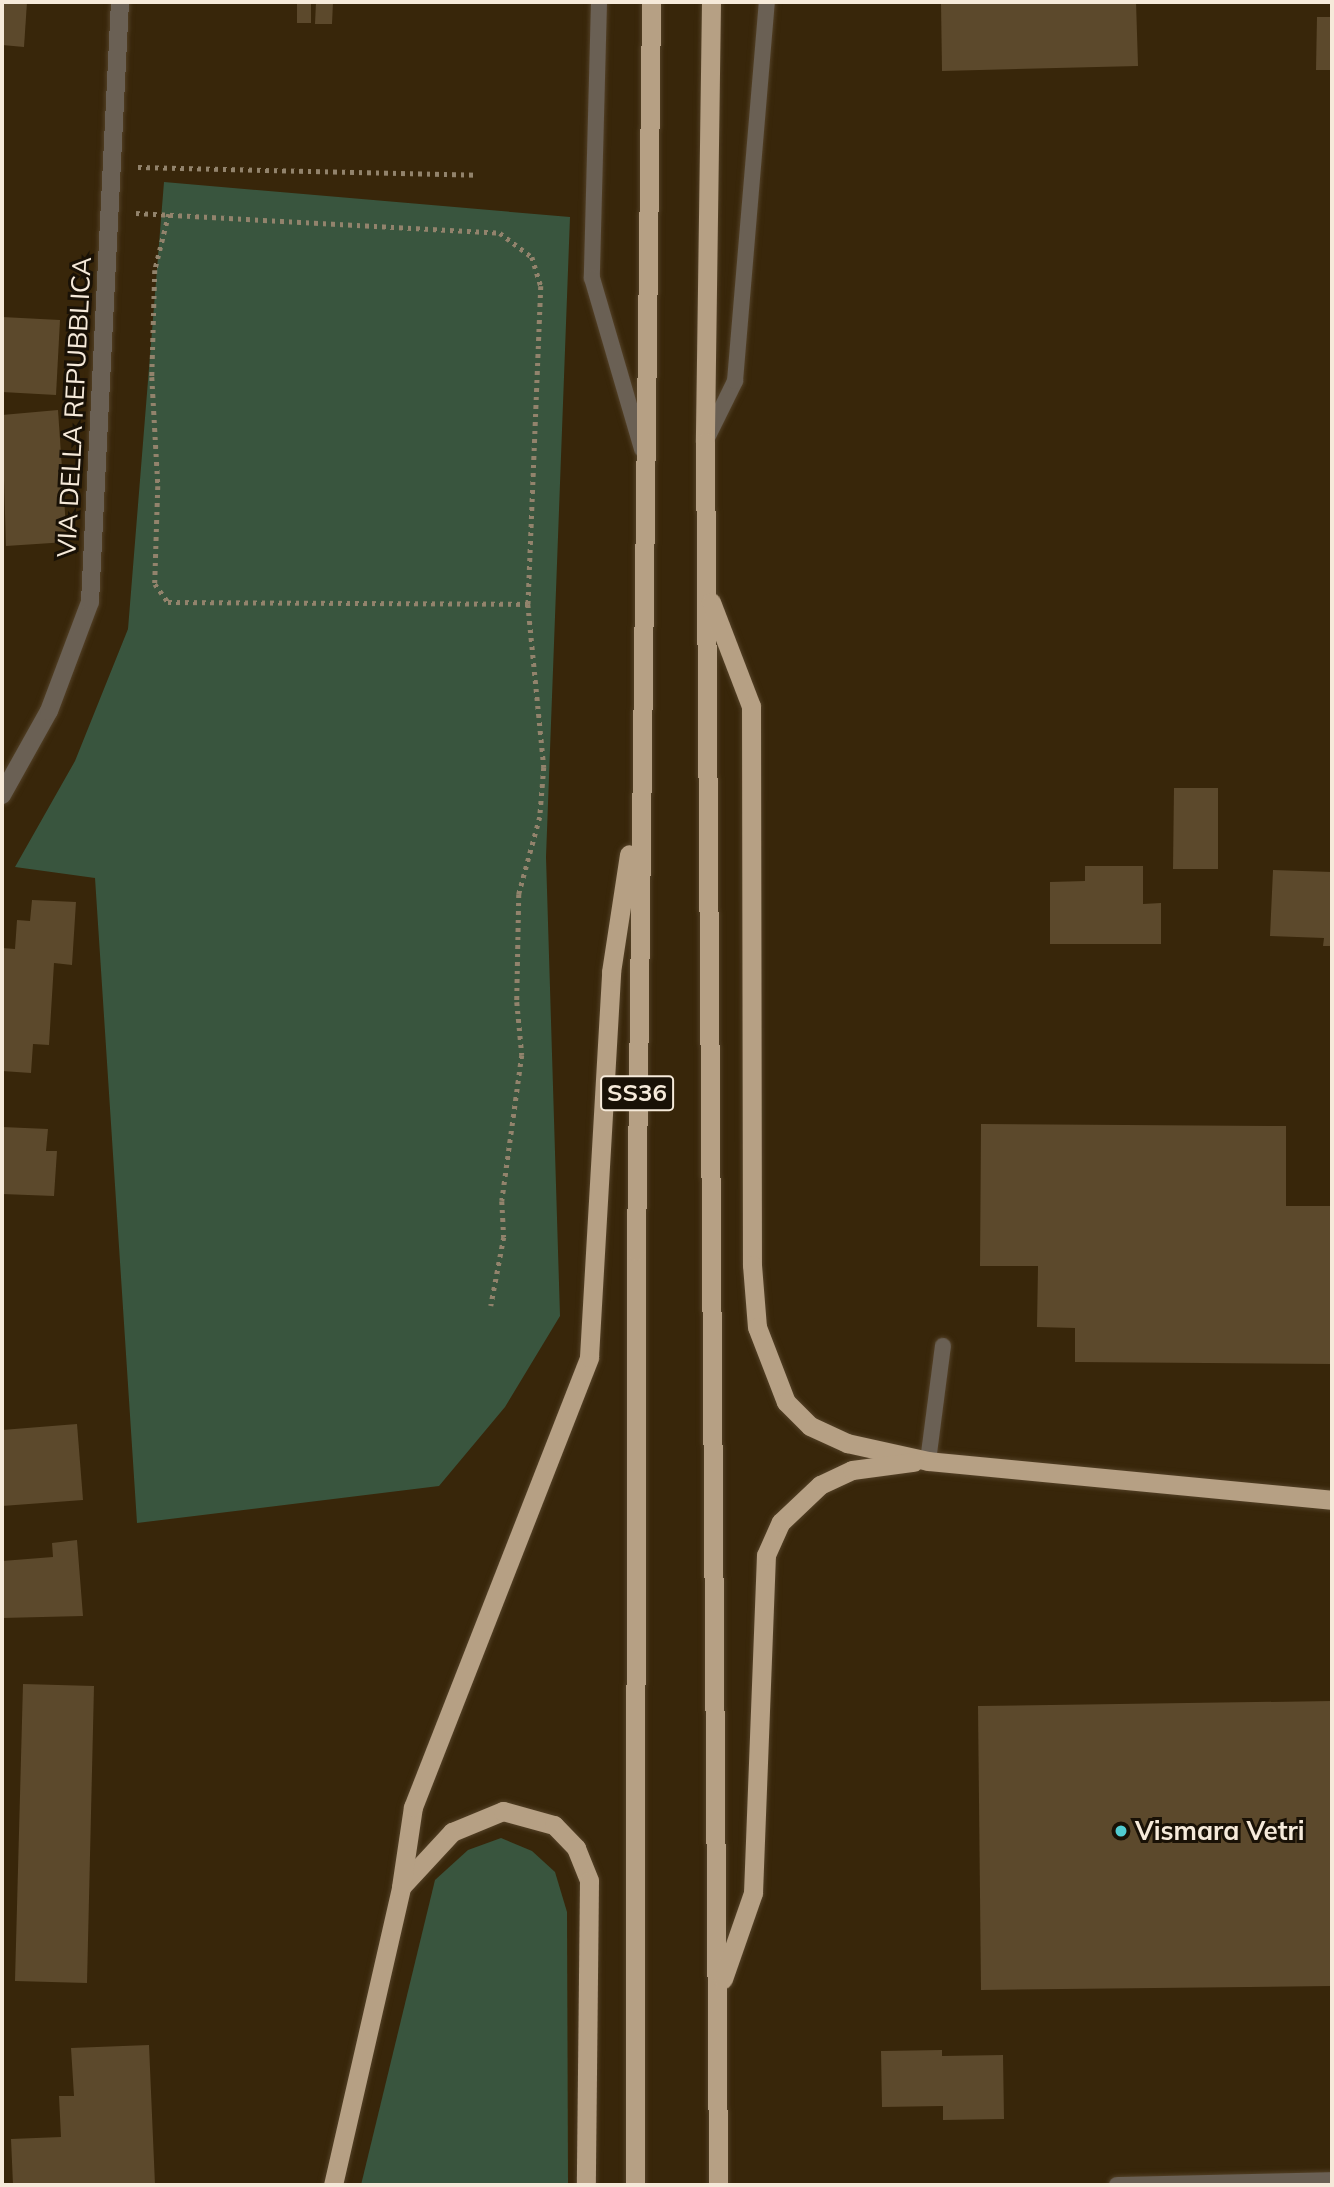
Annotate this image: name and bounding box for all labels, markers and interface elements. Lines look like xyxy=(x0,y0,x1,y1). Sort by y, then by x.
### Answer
street label: VIA DELLA REPUBBLICA xyxy=(51,256,97,558)
road number: SS36 xyxy=(598,1072,676,1114)
place label: Vismara Vetri xyxy=(1135,1815,1305,1847)
marker: Vismara Vetri xyxy=(1113,1823,1129,1839)

